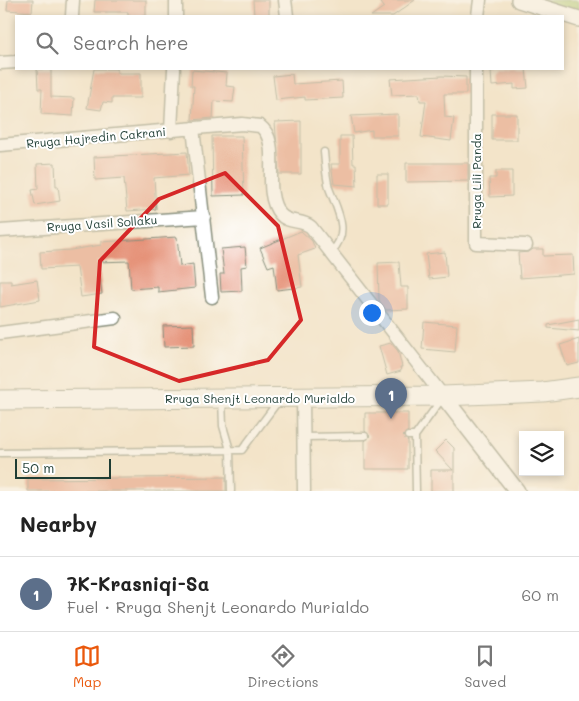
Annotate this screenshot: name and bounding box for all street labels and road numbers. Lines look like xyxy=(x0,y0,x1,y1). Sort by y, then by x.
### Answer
street label: Rruga Hajredin Cakrani xyxy=(26,123,166,151)
street label: Rruga Lili Panda xyxy=(468,133,484,229)
street label: Rruga Vasil Sollaku xyxy=(46,211,158,235)
street label: Rruga Shenjt Leonardo Murialdo xyxy=(165,390,355,406)

